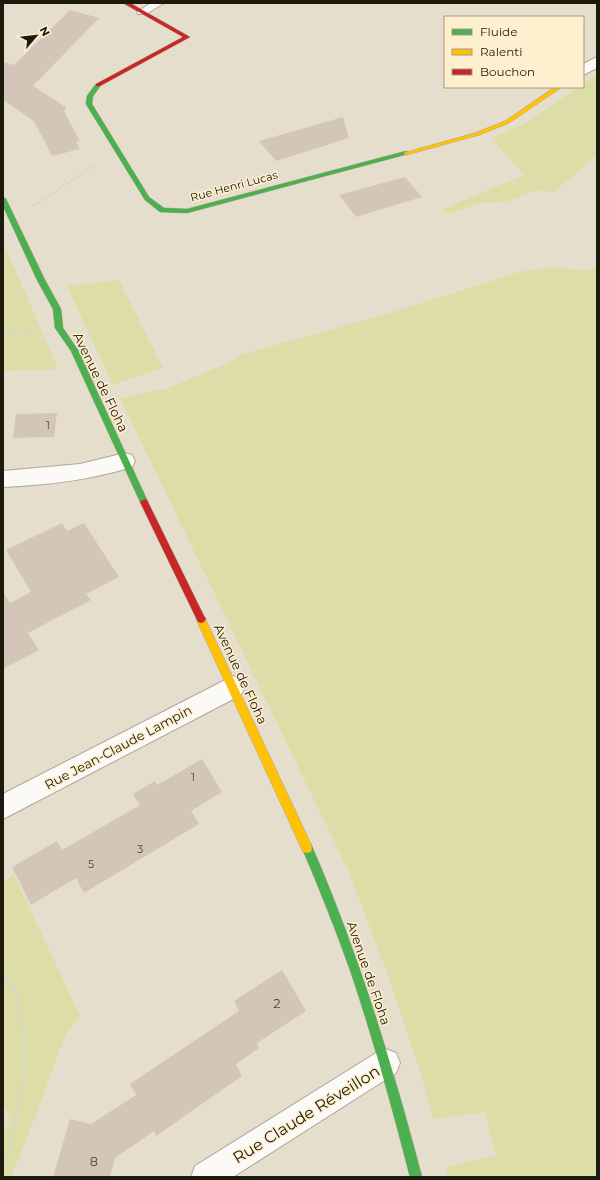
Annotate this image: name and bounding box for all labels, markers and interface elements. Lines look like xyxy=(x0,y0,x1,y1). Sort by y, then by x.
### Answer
north arrow xyxy=(16,16,56,56)
legend xyxy=(444,16,584,88)
text: N xyxy=(37,24,53,39)
text: Fluide xyxy=(480,24,518,39)
text: Ralenti xyxy=(480,44,522,59)
text: Bouchon xyxy=(480,64,535,79)
street label: Rue Henri Lucas xyxy=(189,167,280,204)
street label: Avenue de Floha xyxy=(70,330,132,434)
house number: 1 xyxy=(46,418,50,432)
street label: Avenue de Floha xyxy=(211,621,271,727)
street label: Rue Jean-Claude Lampin xyxy=(42,701,194,793)
house number: 1 xyxy=(191,770,195,784)
house number: 3 xyxy=(137,842,143,856)
house number: 5 xyxy=(88,857,94,871)
street label: Avenue de Floha xyxy=(344,919,394,1027)
house number: 2 xyxy=(273,995,281,1011)
street label: Rue Claude Réveillon xyxy=(229,1061,383,1167)
house number: 8 xyxy=(90,1153,98,1169)

